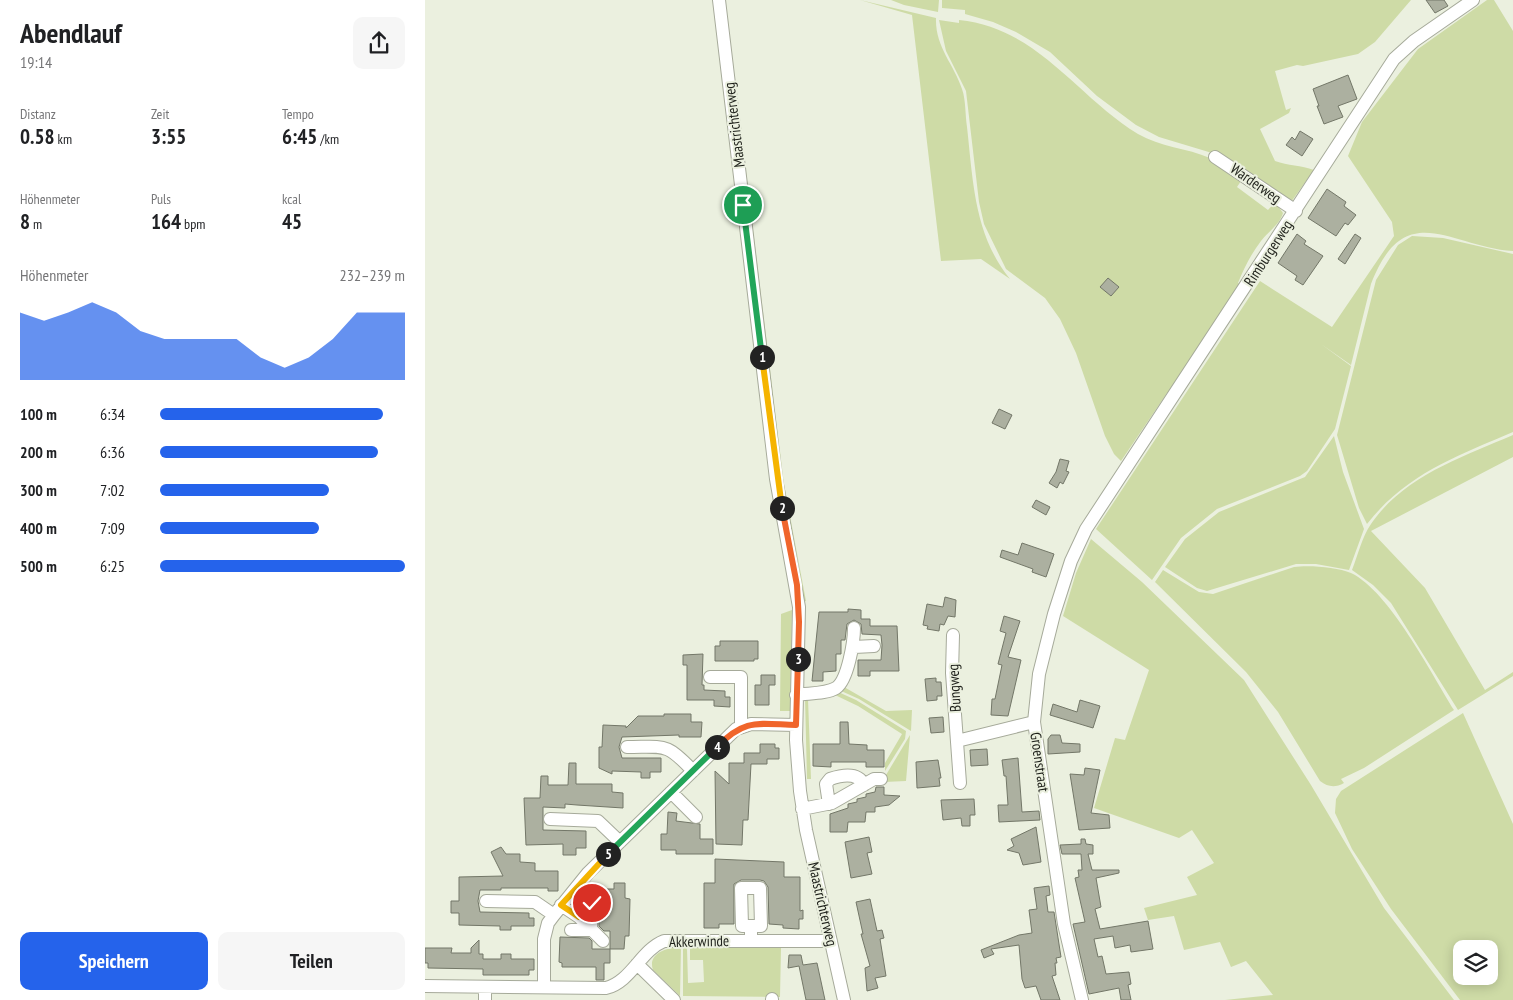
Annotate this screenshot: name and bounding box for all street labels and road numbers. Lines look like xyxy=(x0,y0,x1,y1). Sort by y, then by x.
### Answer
street label: Maastrichterweg xyxy=(719,81,749,169)
street label: Warderweg xyxy=(1227,159,1285,207)
street label: Rimburgerweg xyxy=(1239,216,1297,290)
street label: Bungweg xyxy=(943,664,965,712)
street label: Groenstraat xyxy=(1026,731,1054,793)
street label: Maastrichterweg xyxy=(804,860,842,948)
street label: Akkerwinde xyxy=(669,931,729,951)

